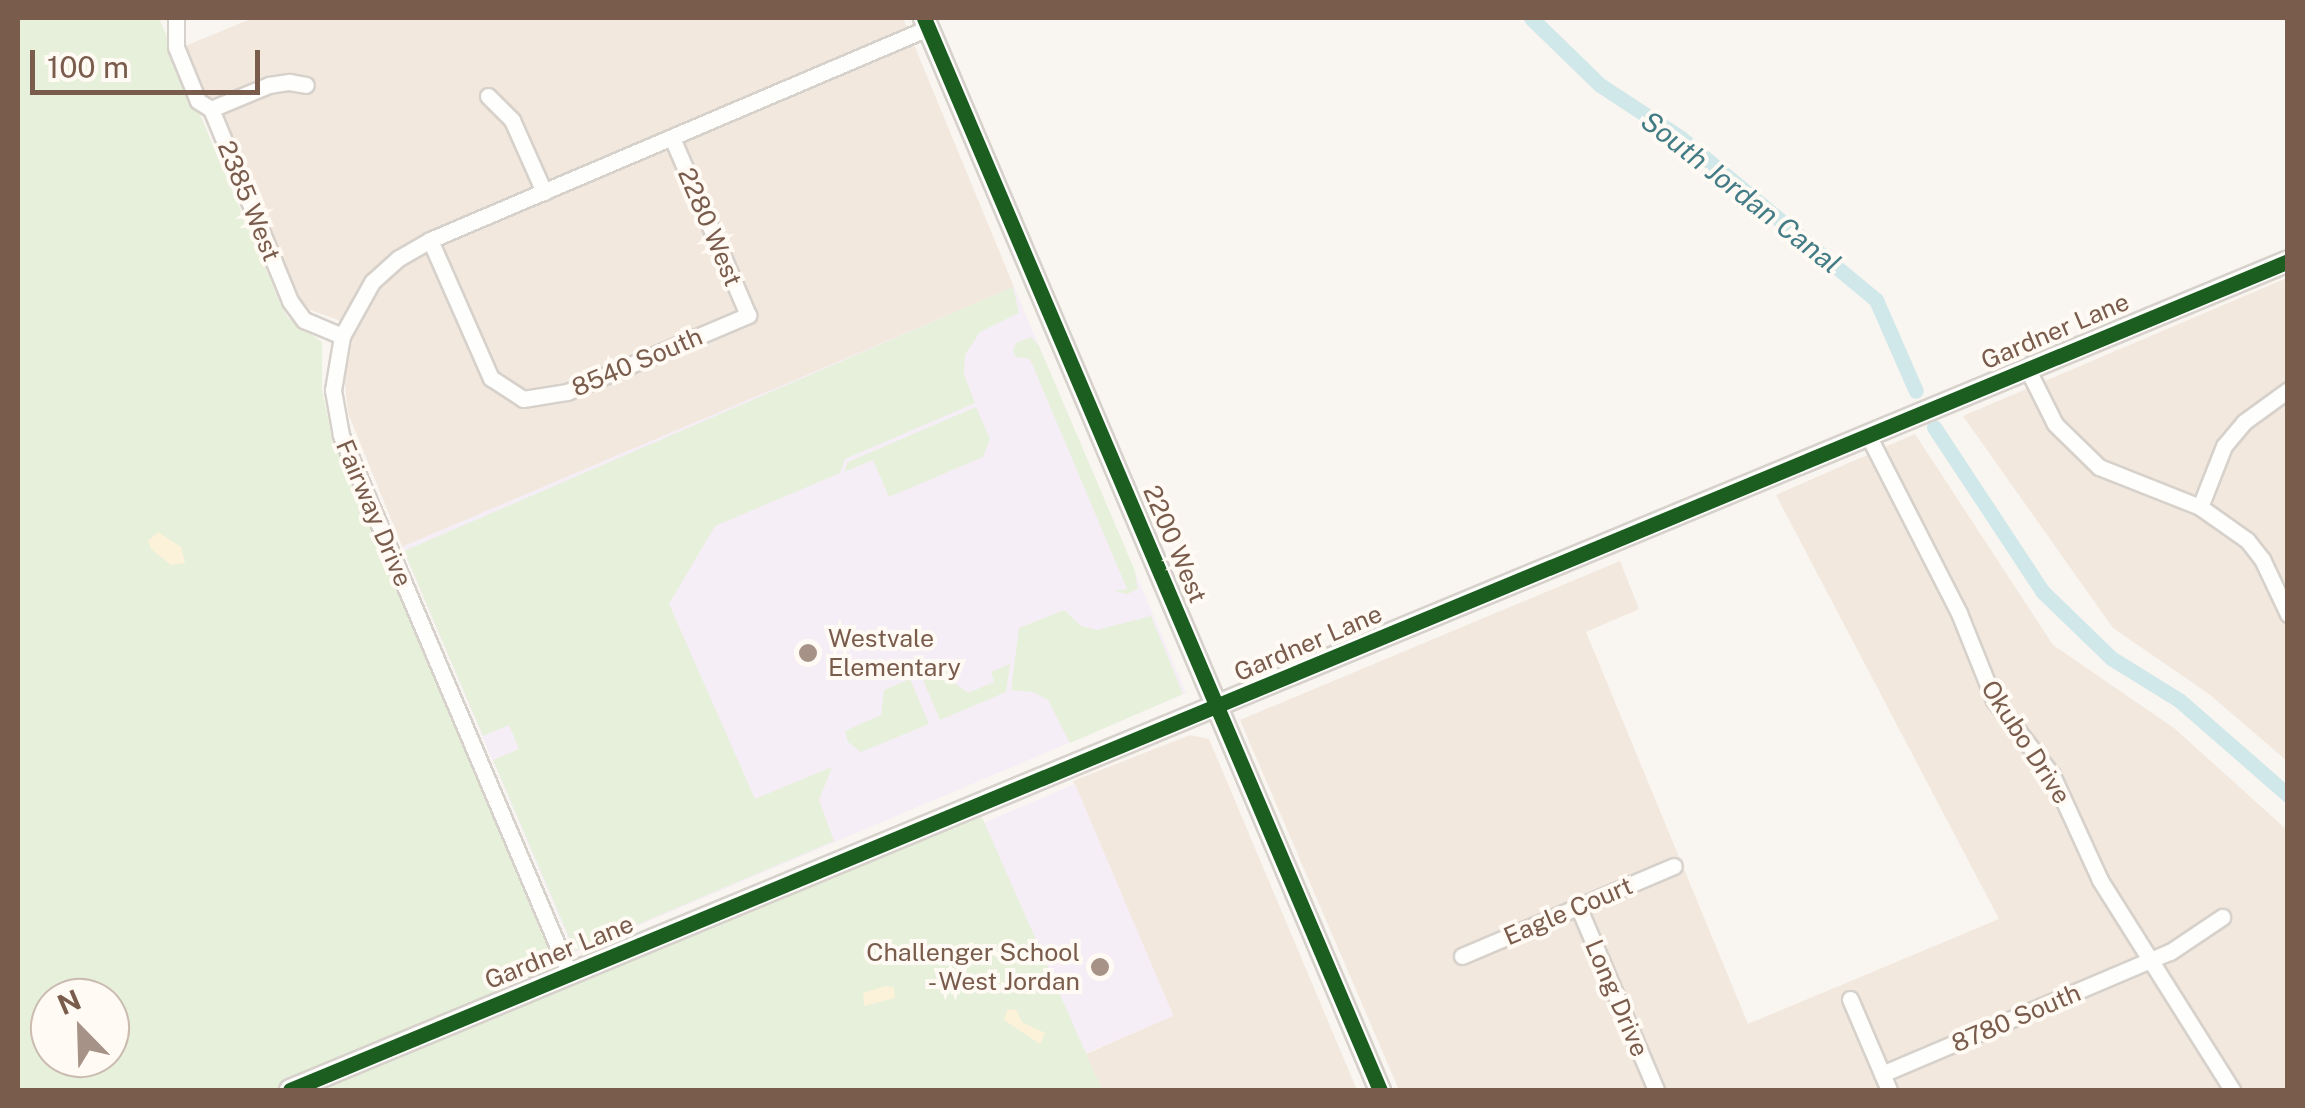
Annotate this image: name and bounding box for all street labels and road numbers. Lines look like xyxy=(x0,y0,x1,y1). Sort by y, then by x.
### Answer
street label: 2385 West xyxy=(211,136,287,266)
street label: 2280 West xyxy=(672,163,748,291)
street label: Gardner Lane xyxy=(1977,286,2133,376)
street label: 8540 South xyxy=(567,321,707,403)
street label: Fairway Drive xyxy=(330,435,418,591)
street label: 2200 West xyxy=(1137,481,1213,607)
street label: Gardner Lane xyxy=(1230,598,1386,688)
street label: Okubo Drive xyxy=(1975,674,2077,810)
street label: Eagle Court xyxy=(1499,870,1637,952)
street label: Gardner Lane xyxy=(480,909,638,995)
street label: Long Drive xyxy=(1579,935,1655,1061)
street label: 8780 South xyxy=(1947,977,2085,1059)

